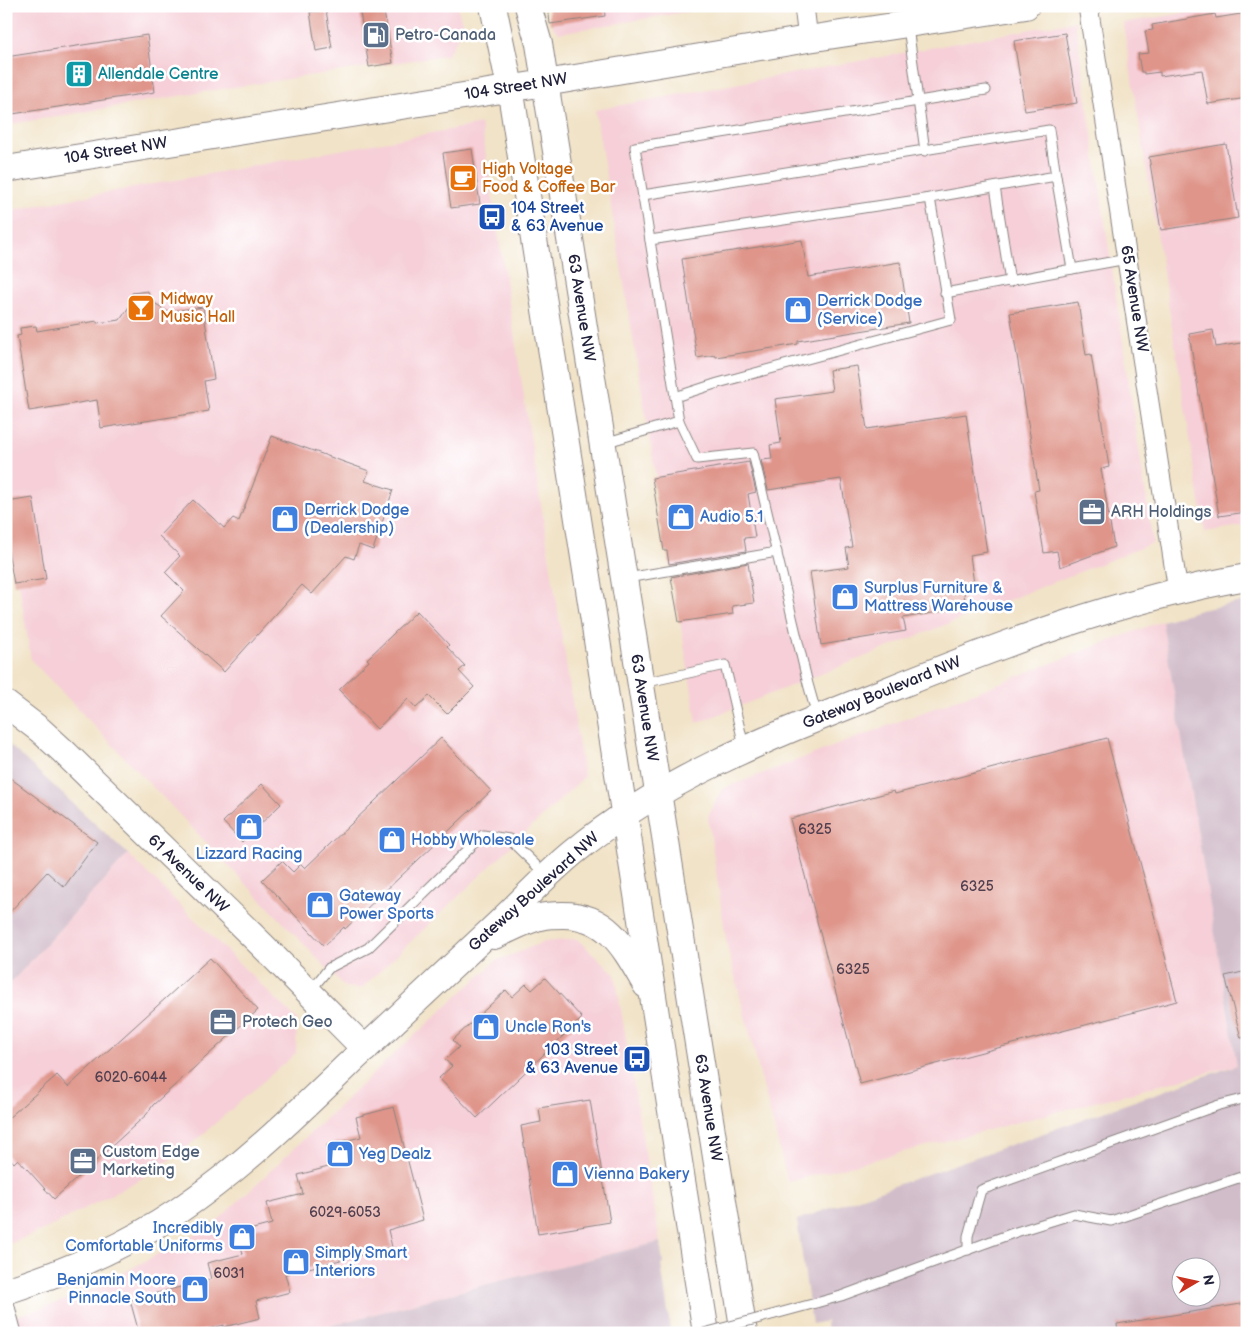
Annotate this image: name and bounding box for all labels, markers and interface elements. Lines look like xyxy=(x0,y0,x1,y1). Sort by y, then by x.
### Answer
fuel station icon: Petro-Canada xyxy=(361,20,391,50)
place label: Petro-Canada xyxy=(395,26,496,45)
building icon: Allendale Centre xyxy=(64,59,94,89)
place label: Allendale Centre xyxy=(98,65,219,84)
street label: 104 Street NW xyxy=(463,69,569,105)
street label: 104 Street NW xyxy=(63,133,169,169)
place label: High Voltage Food & Coffee Bar xyxy=(482,160,615,197)
cafe icon: High Voltage Food & Coffee Bar xyxy=(448,163,478,193)
place label: 104 Street & 63 Avenue xyxy=(511,199,604,236)
bus stop icon: 104 Street & 63 Avenue xyxy=(477,202,507,232)
street label: 65 Avenue NW xyxy=(1116,244,1152,354)
street label: 63 Avenue NW xyxy=(563,253,599,364)
place label: Midway Music Hall xyxy=(160,290,235,327)
place label: Derrick Dodge (Service) xyxy=(817,292,923,329)
bar icon: Midway Music Hall xyxy=(126,293,156,323)
shop icon: Derrick Dodge (Service) xyxy=(783,295,813,325)
office icon: ARH Holdings xyxy=(1077,497,1107,527)
place label: Derrick Dodge (Dealership) xyxy=(304,501,410,538)
shop icon: Audio 5.1 xyxy=(666,502,696,532)
place label: ARH Holdings xyxy=(1111,503,1212,522)
shop icon: Derrick Dodge (Dealership) xyxy=(270,504,300,534)
place label: Audio 5.1 xyxy=(700,508,763,527)
place label: Surplus Furniture & Mattress Warehouse xyxy=(864,579,1013,616)
shop icon: Surplus Furniture & Mattress Warehouse xyxy=(830,582,860,612)
street label: Gateway Boulevard NW xyxy=(800,652,964,733)
street label: 63 Avenue NW xyxy=(626,653,662,764)
shop icon: Lizzard Racing xyxy=(234,812,264,842)
house number: 6325 xyxy=(798,821,832,838)
shop icon: Hobby Wholesale xyxy=(377,825,407,855)
street label: Gateway Boulevard NW xyxy=(465,828,603,956)
street label: 61 Avenue NW xyxy=(144,831,233,918)
place label: Hobby Wholesale xyxy=(411,831,535,850)
place label: Lizzard Racing xyxy=(196,845,303,864)
house number: 6325 xyxy=(960,878,994,895)
place label: Gateway Power Sports xyxy=(339,887,434,924)
shop icon: Gateway Power Sports xyxy=(305,890,335,920)
house number: 6325 xyxy=(836,961,870,978)
office icon: Protech Geo xyxy=(208,1007,238,1037)
shop icon: Uncle Ron's xyxy=(471,1012,501,1042)
place label: Protech Geo xyxy=(242,1013,333,1032)
place label: Uncle Ron's xyxy=(505,1018,591,1037)
place label: 103 Street & 63 Avenue xyxy=(525,1041,619,1078)
bus stop icon: 103 Street & 63 Avenue xyxy=(622,1044,652,1074)
street label: 63 Avenue NW xyxy=(690,1053,726,1164)
house number: 6020-6044 xyxy=(95,1069,168,1086)
shop icon: Yeg Dealz xyxy=(325,1139,355,1169)
place label: Custom Edge Marketing xyxy=(102,1143,200,1180)
place label: Yeg Dealz xyxy=(358,1145,432,1164)
office icon: Custom Edge Marketing xyxy=(68,1146,98,1176)
shop icon: Vienna Bakery xyxy=(550,1159,580,1189)
place label: Vienna Bakery xyxy=(584,1165,690,1184)
house number: 6029-6053 xyxy=(309,1204,381,1221)
place label: Incredibly Comfortable Uniforms xyxy=(65,1219,224,1256)
shop icon: Incredibly Comfortable Uniforms xyxy=(227,1222,257,1252)
place label: Simply Smart Interiors xyxy=(315,1244,408,1281)
shop icon: Simply Smart Interiors xyxy=(281,1247,311,1277)
north arrow xyxy=(1170,1256,1220,1306)
house number: 6031 xyxy=(214,1265,244,1282)
place label: Benjamin Moore Pinnacle South xyxy=(56,1271,177,1308)
shop icon: Benjamin Moore Pinnacle South xyxy=(180,1274,210,1304)
text: N xyxy=(1199,1274,1218,1287)

